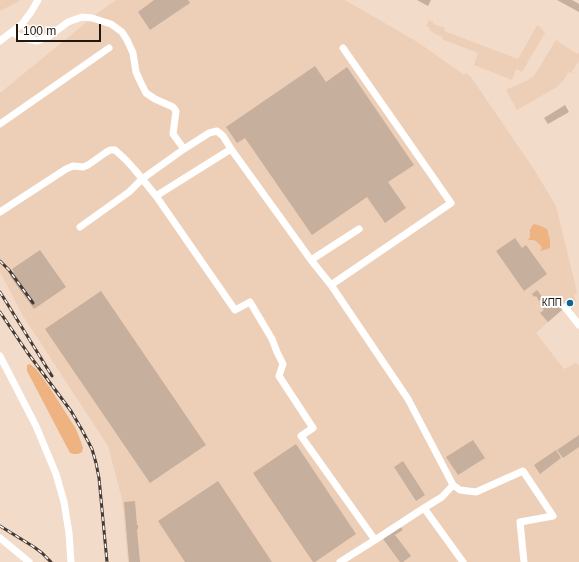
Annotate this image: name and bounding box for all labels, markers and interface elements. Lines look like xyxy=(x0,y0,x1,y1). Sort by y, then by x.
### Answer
scale bar xyxy=(18,16,103,42)
text: 100 m xyxy=(23,24,56,38)
place label: КПП xyxy=(542,297,562,309)
marker: КПП xyxy=(565,298,575,308)

